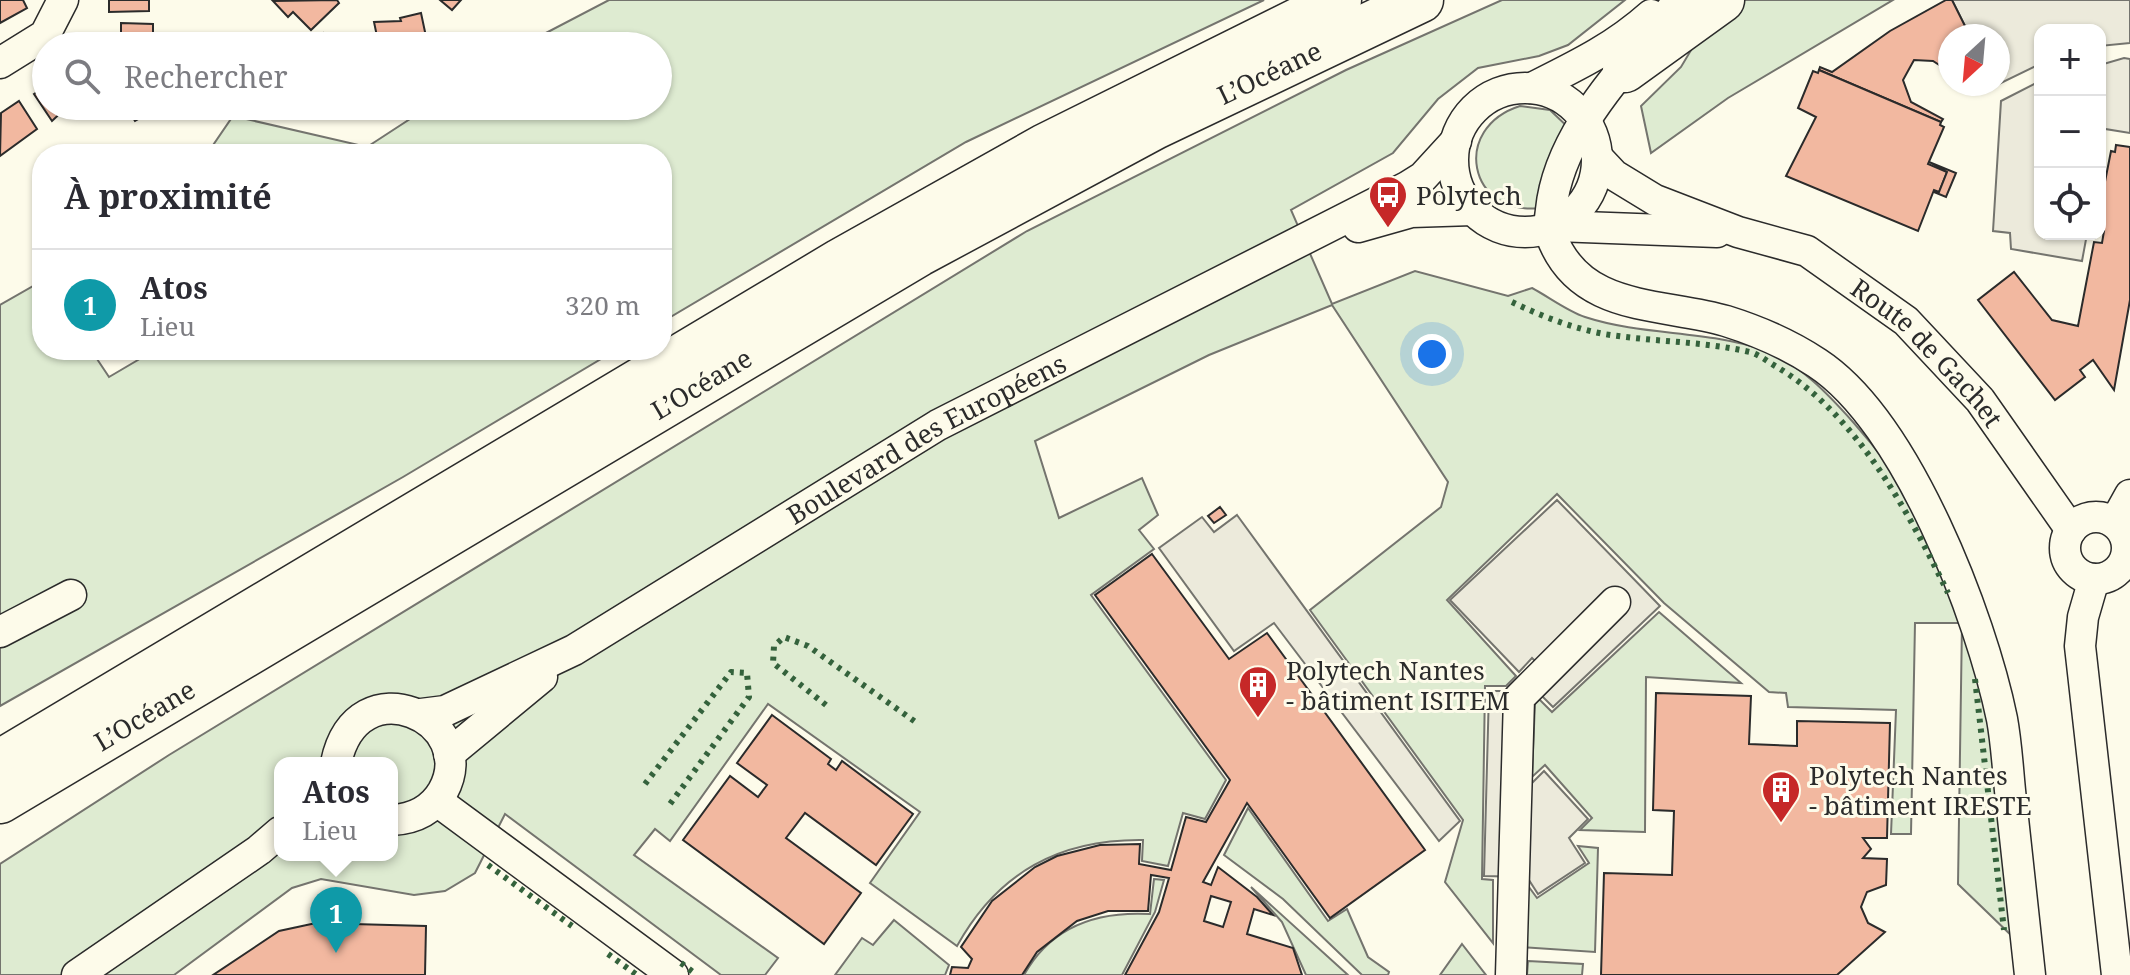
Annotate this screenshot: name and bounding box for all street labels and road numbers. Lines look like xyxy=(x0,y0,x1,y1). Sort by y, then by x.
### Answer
street label: L’Océane xyxy=(1211,32,1327,113)
street label: Route de Gachet xyxy=(1844,270,2011,434)
street label: L’Océane xyxy=(644,340,758,428)
street label: Boulevard des Européens xyxy=(780,345,1072,532)
street label: L’Océane xyxy=(87,671,201,759)

